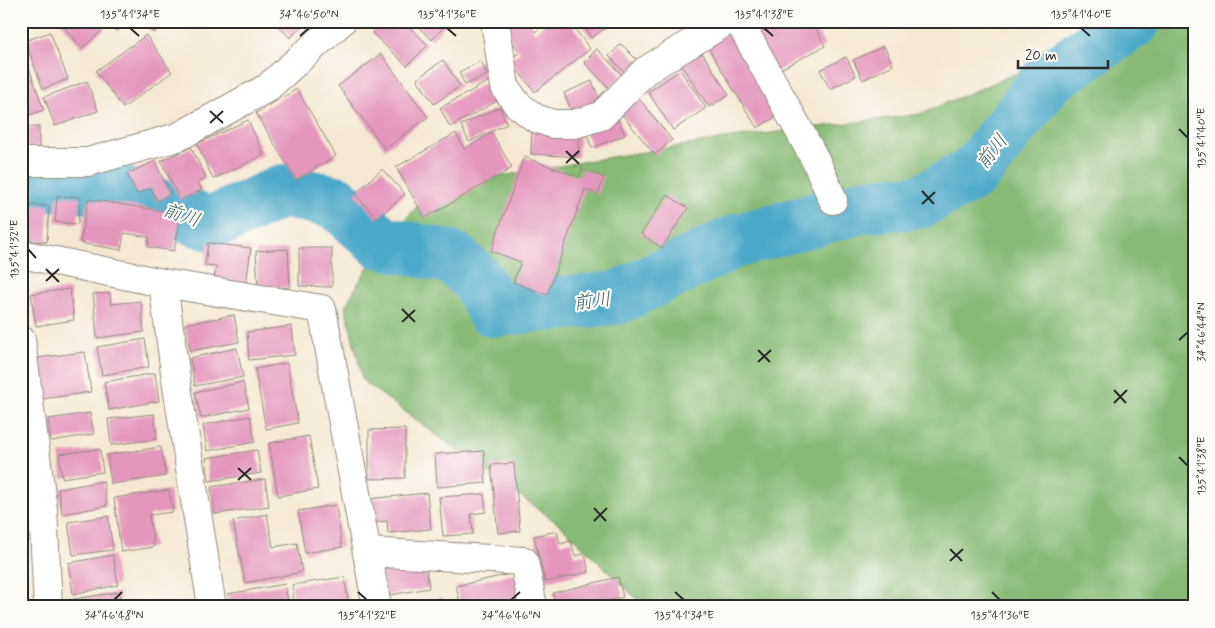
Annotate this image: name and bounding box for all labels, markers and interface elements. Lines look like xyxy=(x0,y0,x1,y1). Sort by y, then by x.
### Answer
text: 135°41'34"E xyxy=(100,7,160,23)
text: 34°46'50"N xyxy=(279,7,339,23)
text: 135°41'36"E xyxy=(417,7,477,23)
text: 135°41'38"E xyxy=(734,7,794,23)
text: 135°41'40"E xyxy=(1050,7,1112,23)
scale bar xyxy=(1018,38,1108,70)
text: 20 m xyxy=(1025,46,1057,66)
text: 135°41'40"E xyxy=(1194,107,1210,169)
water label: 前川 xyxy=(971,129,1014,175)
water label: 前川 xyxy=(159,197,204,233)
text: 135°41'32"E xyxy=(7,220,23,279)
water label: 前川 xyxy=(572,287,613,316)
text: 34°46'44"N xyxy=(1194,302,1210,362)
text: 135°41'38"E xyxy=(1194,436,1210,496)
text: 34°46'48"N xyxy=(85,608,143,624)
text: 135°41'32"E xyxy=(338,608,397,624)
text: 34°46'46"N xyxy=(482,608,540,624)
text: 135°41'34"E xyxy=(654,608,714,624)
text: 135°41'36"E xyxy=(970,608,1030,624)

